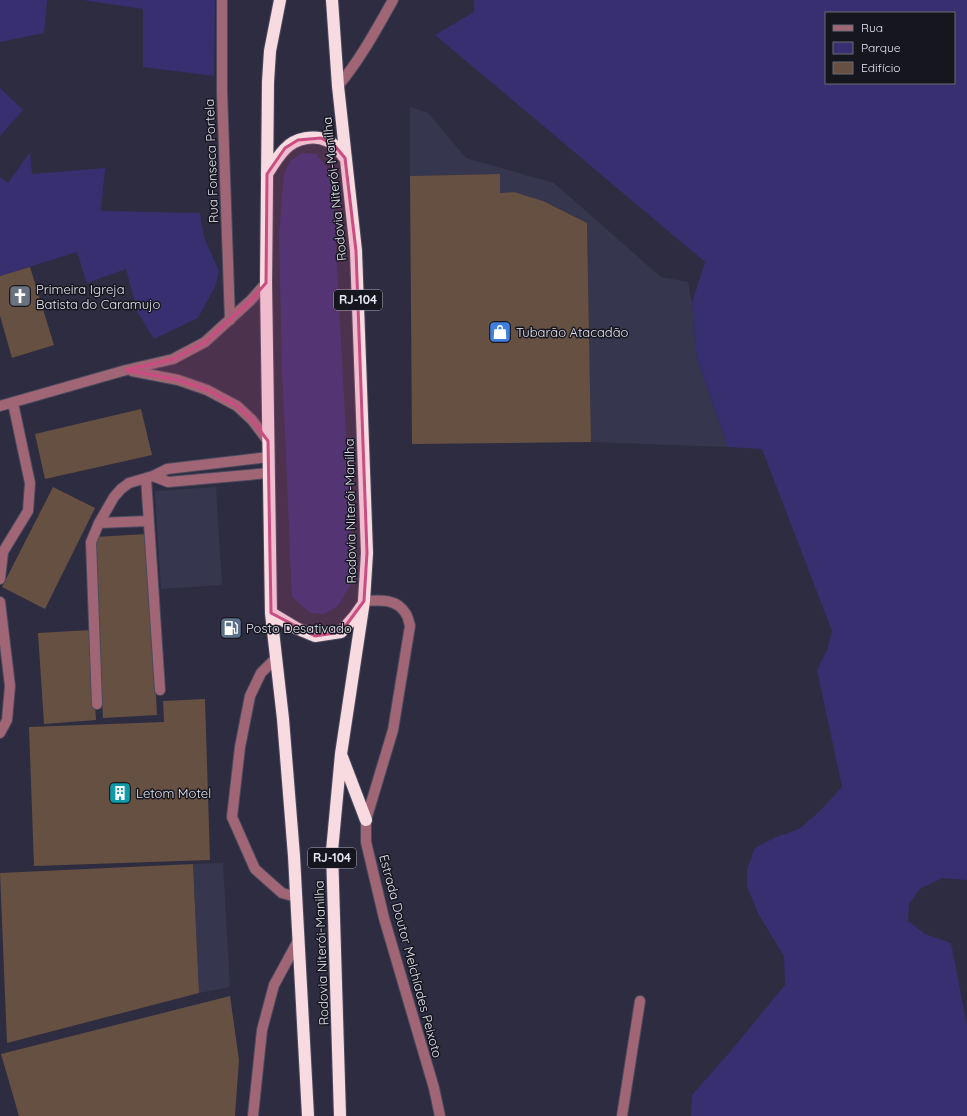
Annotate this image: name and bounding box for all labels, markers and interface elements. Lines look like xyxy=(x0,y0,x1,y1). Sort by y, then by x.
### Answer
legend xyxy=(825,12,955,84)
text: Rua xyxy=(861,20,883,35)
text: Parque xyxy=(861,40,901,55)
text: Edifício xyxy=(861,60,901,75)
street label: Rua Fonseca Portela xyxy=(201,98,221,224)
street label: Rodovia Niterói-Manilha xyxy=(318,116,350,262)
place label: Primeira Igreja Batista do Caramujo xyxy=(36,281,161,312)
church icon: Primeira Igreja Batista do Caramujo xyxy=(7,283,33,309)
road number: RJ-104 xyxy=(334,290,382,310)
shop icon: Tubarão Atacadão xyxy=(487,319,513,345)
place label: Tubarão Atacadão xyxy=(516,324,629,340)
street label: Rodovia Niterói-Manilha xyxy=(341,438,359,584)
fuel station icon: Posto Desativado xyxy=(218,615,244,641)
place label: Posto Desativado xyxy=(246,620,352,636)
building icon: Letom Motel xyxy=(107,780,133,806)
place label: Letom Motel xyxy=(136,785,211,801)
road number: RJ-104 xyxy=(308,848,356,868)
street label: Estrada Doutor Melchíades Peixoto xyxy=(376,853,446,1060)
street label: Rodovia Niterói-Manilha xyxy=(310,880,332,1026)

